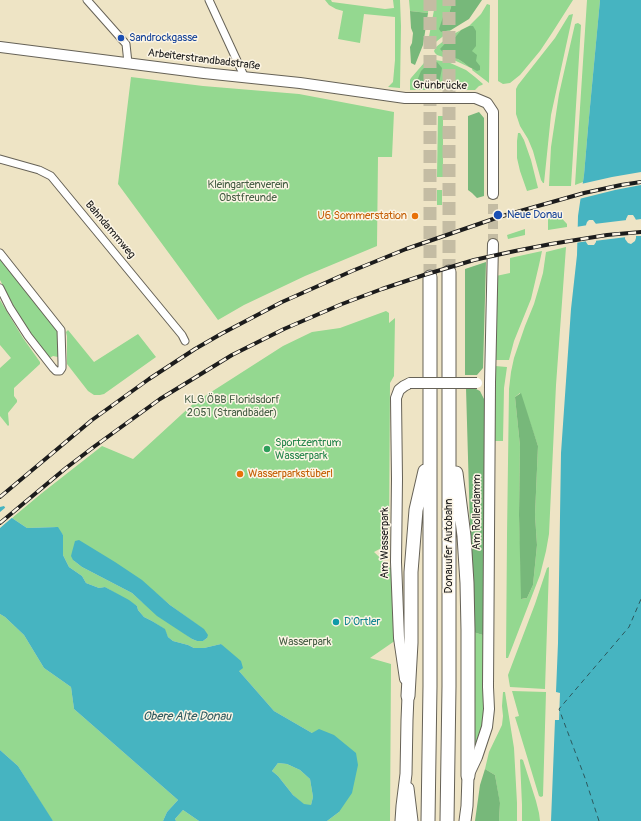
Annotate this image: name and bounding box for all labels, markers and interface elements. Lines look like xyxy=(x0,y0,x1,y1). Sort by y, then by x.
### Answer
place label: Sandrockgasse xyxy=(129,31,198,45)
marker: Sandrockgasse xyxy=(116,33,126,43)
street label: Arbeiterstrandbadstraße xyxy=(147,47,261,73)
street label: Grünbrücke xyxy=(413,79,467,93)
park label: Kleingartenverein Obstfreunde xyxy=(208,178,288,204)
street label: Bahndammweg xyxy=(82,199,138,261)
place label: Neue Donau xyxy=(507,208,563,222)
place label: U6 Sommerstation xyxy=(318,209,407,223)
marker: Neue Donau xyxy=(492,209,504,221)
marker: U6 Sommerstation xyxy=(410,211,420,221)
park label: KLG ÖBB Floridsdorf 2051 (Strandbäder) xyxy=(184,393,280,419)
place label: Sportzentrum Wasserpark xyxy=(275,436,341,462)
marker: Sportzentrum Wasserpark xyxy=(262,444,272,454)
place label: Wasserparkstüberl xyxy=(248,467,333,481)
marker: Wasserparkstüberl xyxy=(235,469,245,479)
street label: Am Rollerdamm xyxy=(470,474,484,550)
street label: Donauufer Autobahn xyxy=(442,499,456,593)
street label: Am Wasserpark xyxy=(378,507,392,579)
place label: D'Ortler xyxy=(344,615,380,629)
marker: D'Ortler xyxy=(331,617,341,627)
park label: Wasserpark xyxy=(279,635,331,649)
water label: Obere Alte Donau xyxy=(143,710,231,724)

